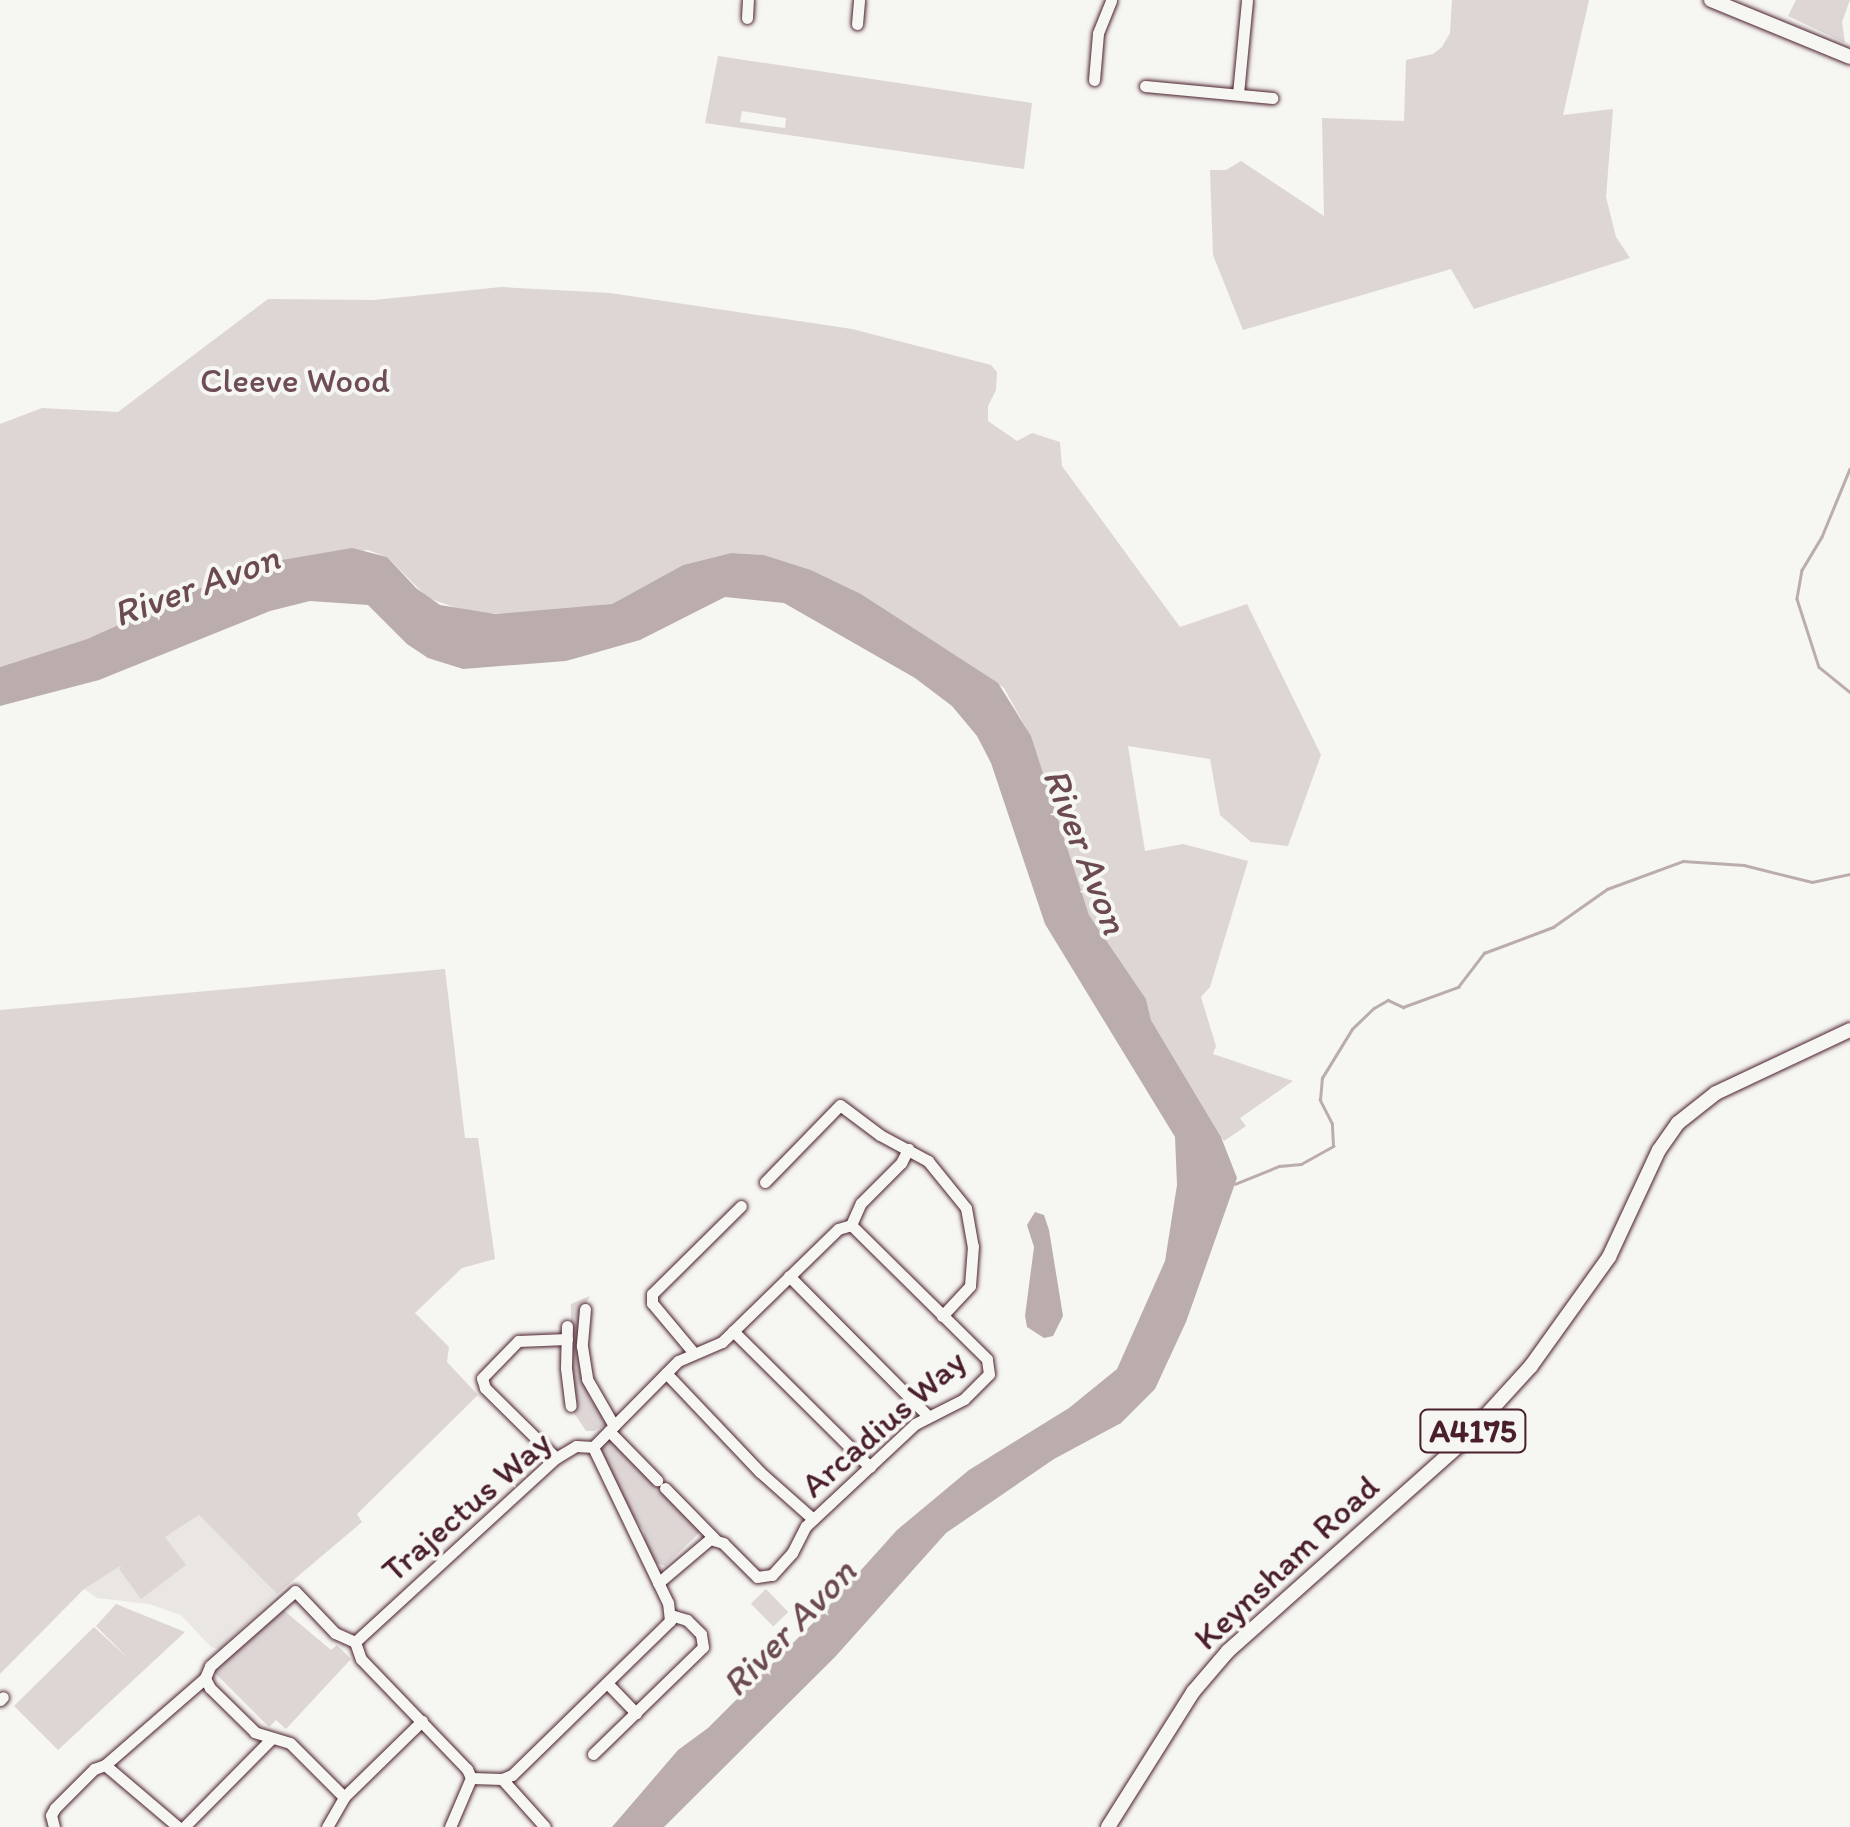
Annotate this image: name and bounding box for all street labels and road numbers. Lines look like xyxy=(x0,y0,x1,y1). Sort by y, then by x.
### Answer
street label: Arcadius Way xyxy=(792,1340,974,1506)
road number: A4175 xyxy=(1418,1404,1528,1458)
street label: Trajectus Way xyxy=(373,1421,559,1591)
street label: Keynsham Road xyxy=(1185,1466,1387,1658)

